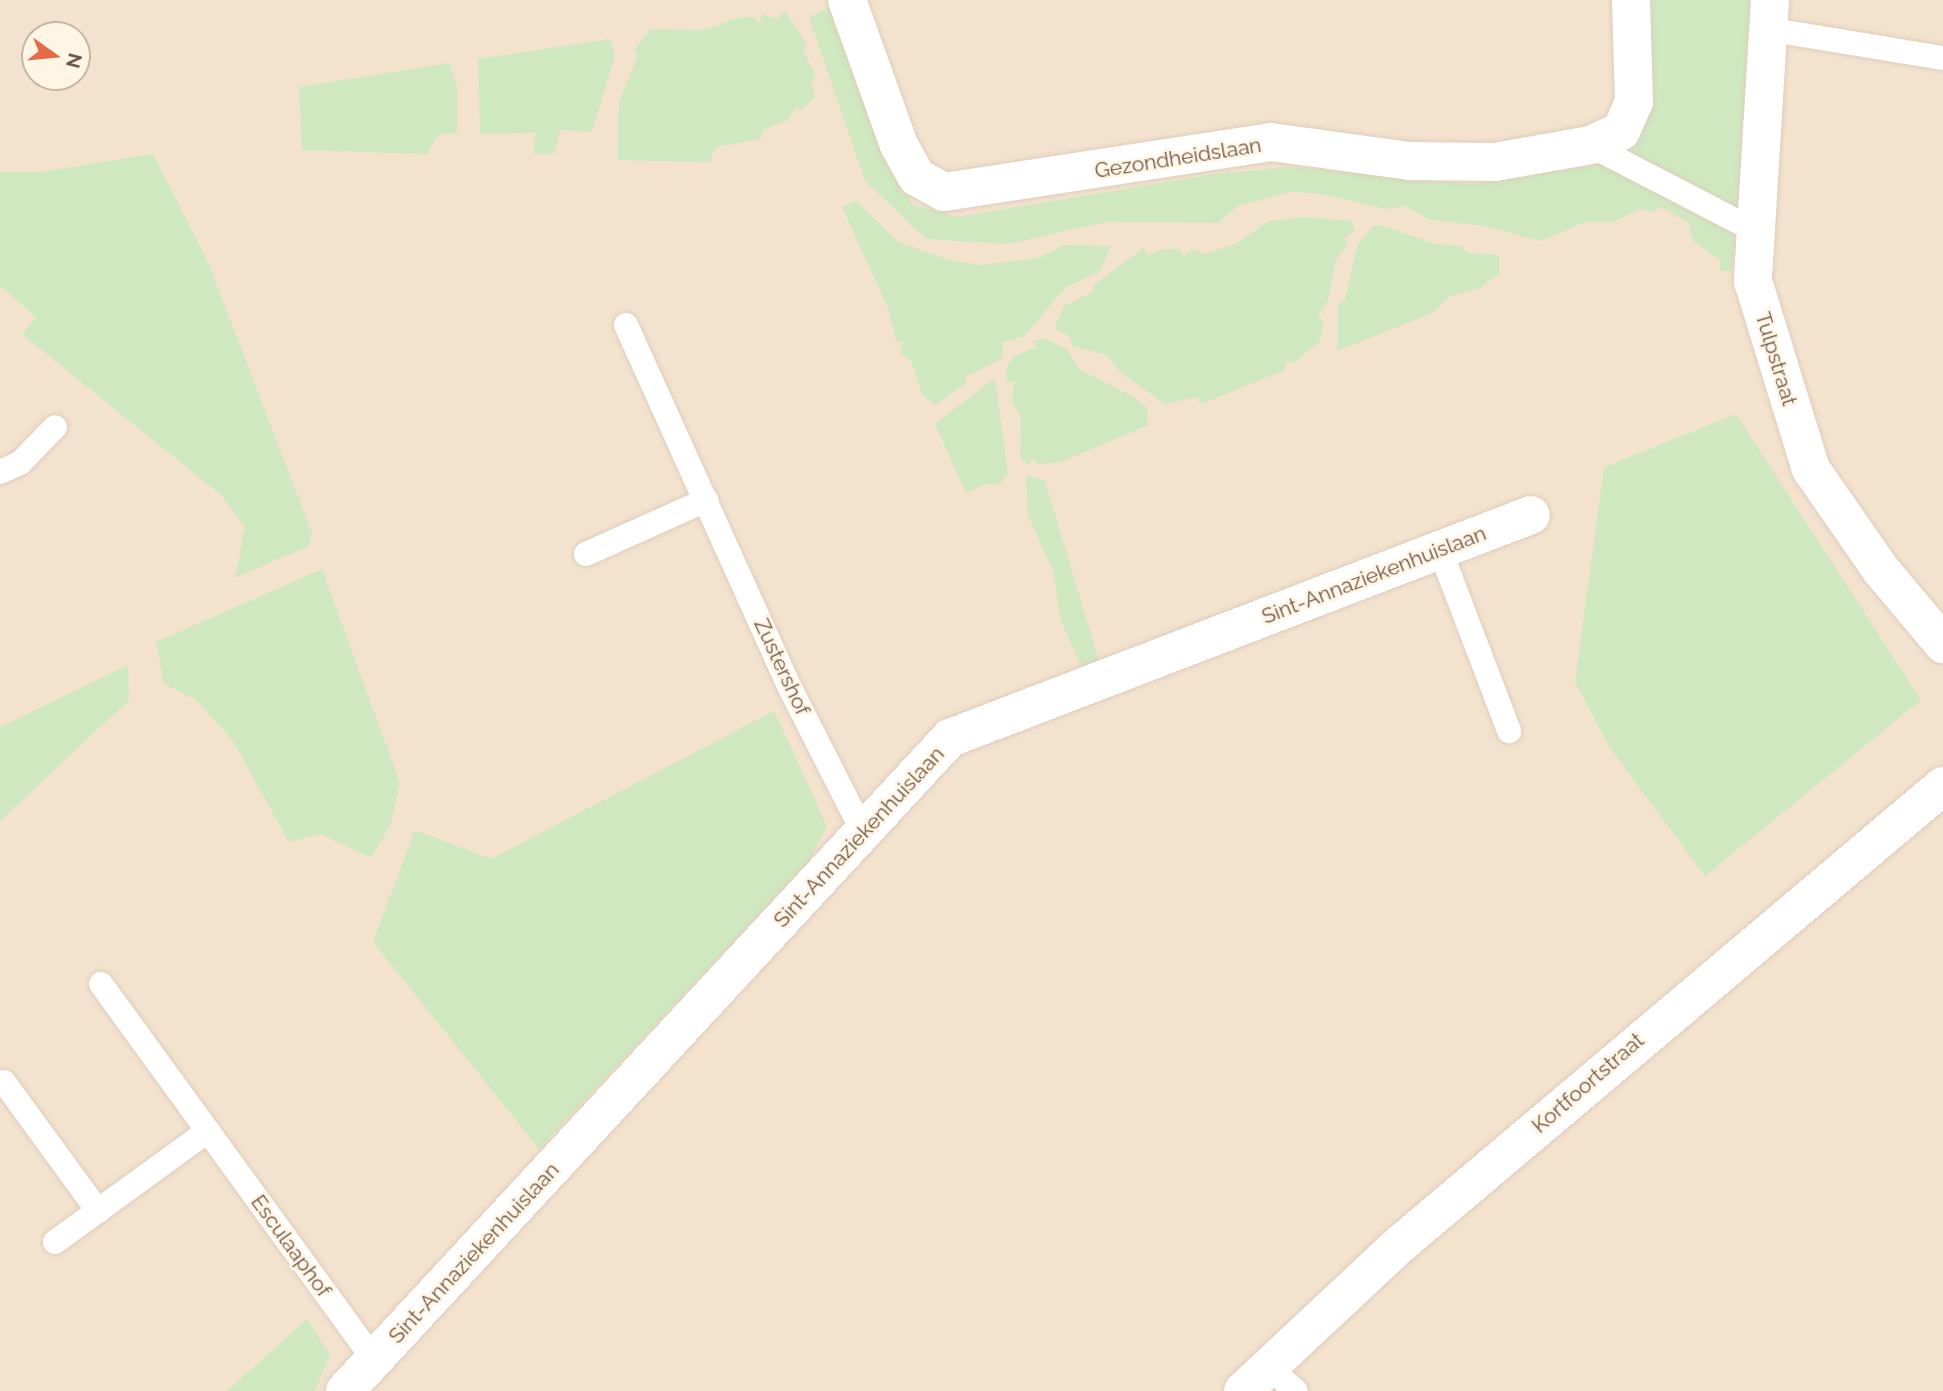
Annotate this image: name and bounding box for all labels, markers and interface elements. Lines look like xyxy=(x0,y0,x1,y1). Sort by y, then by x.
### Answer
north arrow xyxy=(21,21,91,91)
text: N xyxy=(62,51,87,71)
street label: Gezondheidslaan xyxy=(1093,132,1263,184)
street label: Tulpstraat xyxy=(1750,309,1802,409)
street label: Sint-Annaziekenhuislaan xyxy=(1258,521,1490,629)
street label: Zustershof xyxy=(749,615,815,719)
street label: Sint-Annaziekenhuislaan xyxy=(769,741,949,933)
street label: Kortfoortstraat xyxy=(1527,1028,1649,1138)
street label: Sint-Annaziekenhuislaan xyxy=(384,1157,564,1349)
street label: Esculaaphof xyxy=(246,1190,336,1302)

